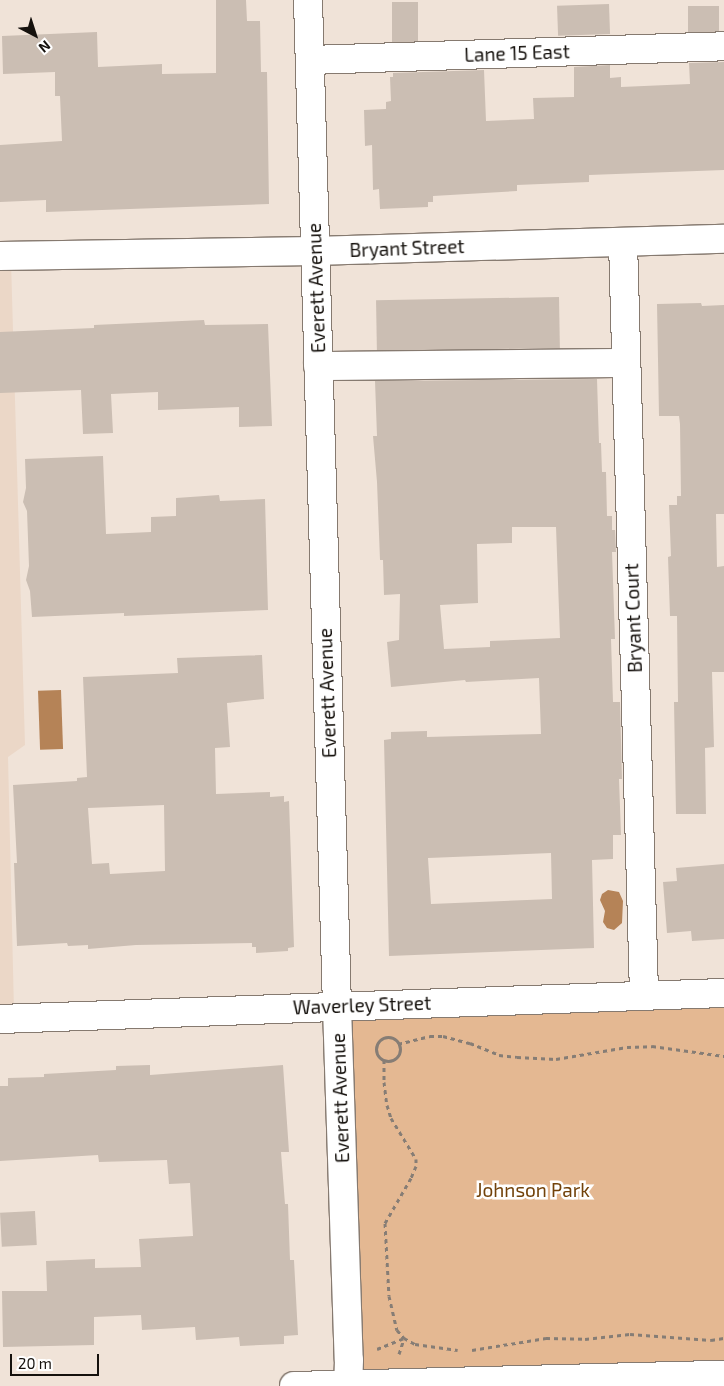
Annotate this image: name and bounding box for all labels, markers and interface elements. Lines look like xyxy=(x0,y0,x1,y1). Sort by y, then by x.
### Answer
north arrow xyxy=(10,10,60,60)
text: N xyxy=(36,37,54,57)
street label: Lane 15 East xyxy=(464,40,570,66)
street label: Everett Avenue xyxy=(302,222,330,354)
street label: Bryant Street xyxy=(349,235,465,261)
street label: Bryant Court xyxy=(620,563,646,673)
street label: Everett Avenue xyxy=(313,627,341,759)
street label: Waverley Street xyxy=(292,991,432,1019)
street label: Everett Avenue xyxy=(326,1032,354,1164)
park label: Johnson Park xyxy=(476,1179,590,1201)
scale bar xyxy=(12,1344,101,1376)
text: 20 m xyxy=(18,1354,52,1372)

